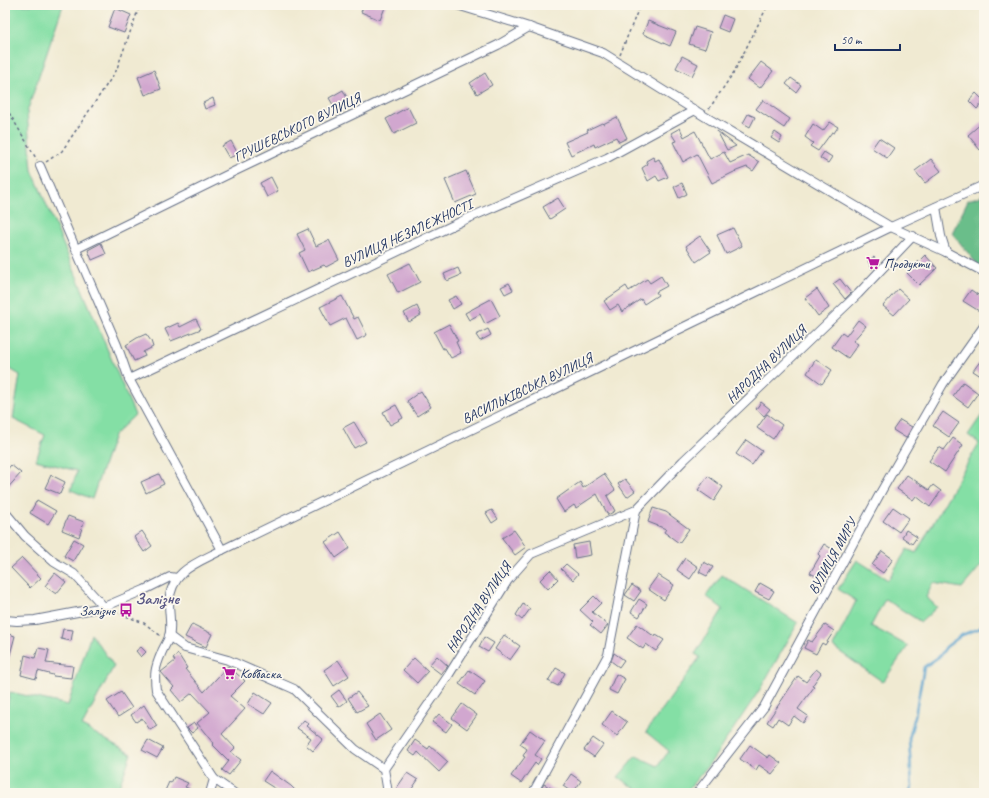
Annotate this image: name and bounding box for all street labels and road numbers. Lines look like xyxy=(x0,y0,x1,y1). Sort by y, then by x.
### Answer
street label: ГРУШЕВСЬКОГО ВУЛИЦЯ xyxy=(231,88,366,166)
street label: ВУЛИЦЯ НЕЗАЛЕЖНОСТІ xyxy=(340,194,478,271)
street label: НАРОДНА ВУЛИЦЯ xyxy=(723,320,812,407)
street label: ВАСИЛЬКІВСЬКА ВУЛИЦЯ xyxy=(459,349,597,427)
street label: ВУЛИЦЯ МИРУ xyxy=(805,514,861,597)
street label: НАРОДНА ВУЛИЦЯ xyxy=(442,557,516,655)

